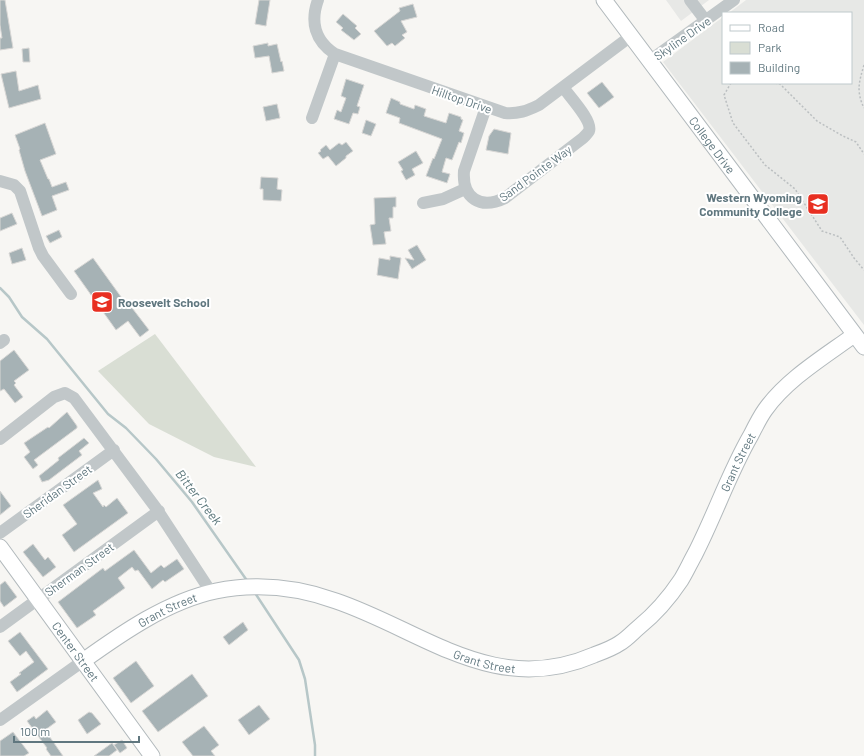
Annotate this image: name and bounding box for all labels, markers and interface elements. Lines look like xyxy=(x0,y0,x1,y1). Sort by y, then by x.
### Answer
legend xyxy=(722,12,852,84)
street label: Skyline Drive xyxy=(651,13,713,63)
text: Road xyxy=(758,20,785,34)
text: Park xyxy=(758,40,782,54)
text: Building xyxy=(758,60,800,74)
street label: Hilltop Drive xyxy=(430,82,494,116)
street label: College Drive xyxy=(687,114,738,176)
street label: Sand Pointe Way xyxy=(496,142,574,204)
place label: Western Wyoming Community College xyxy=(699,190,802,218)
school or university icon: Western Wyoming Community College xyxy=(805,191,831,217)
school or university icon: Roosevelt School xyxy=(89,289,115,315)
place label: Roosevelt School xyxy=(118,295,210,309)
street label: Grant Street xyxy=(717,430,758,494)
street label: Sheridan Street xyxy=(20,461,94,521)
water label: Bitter Creek xyxy=(172,466,226,528)
street label: Sherman Street xyxy=(42,539,116,599)
street label: Grant Street xyxy=(135,590,199,630)
street label: Center Street xyxy=(50,619,102,684)
street label: Grant Street xyxy=(451,646,516,675)
scale bar xyxy=(14,718,139,744)
text: 100 m xyxy=(20,724,50,738)

